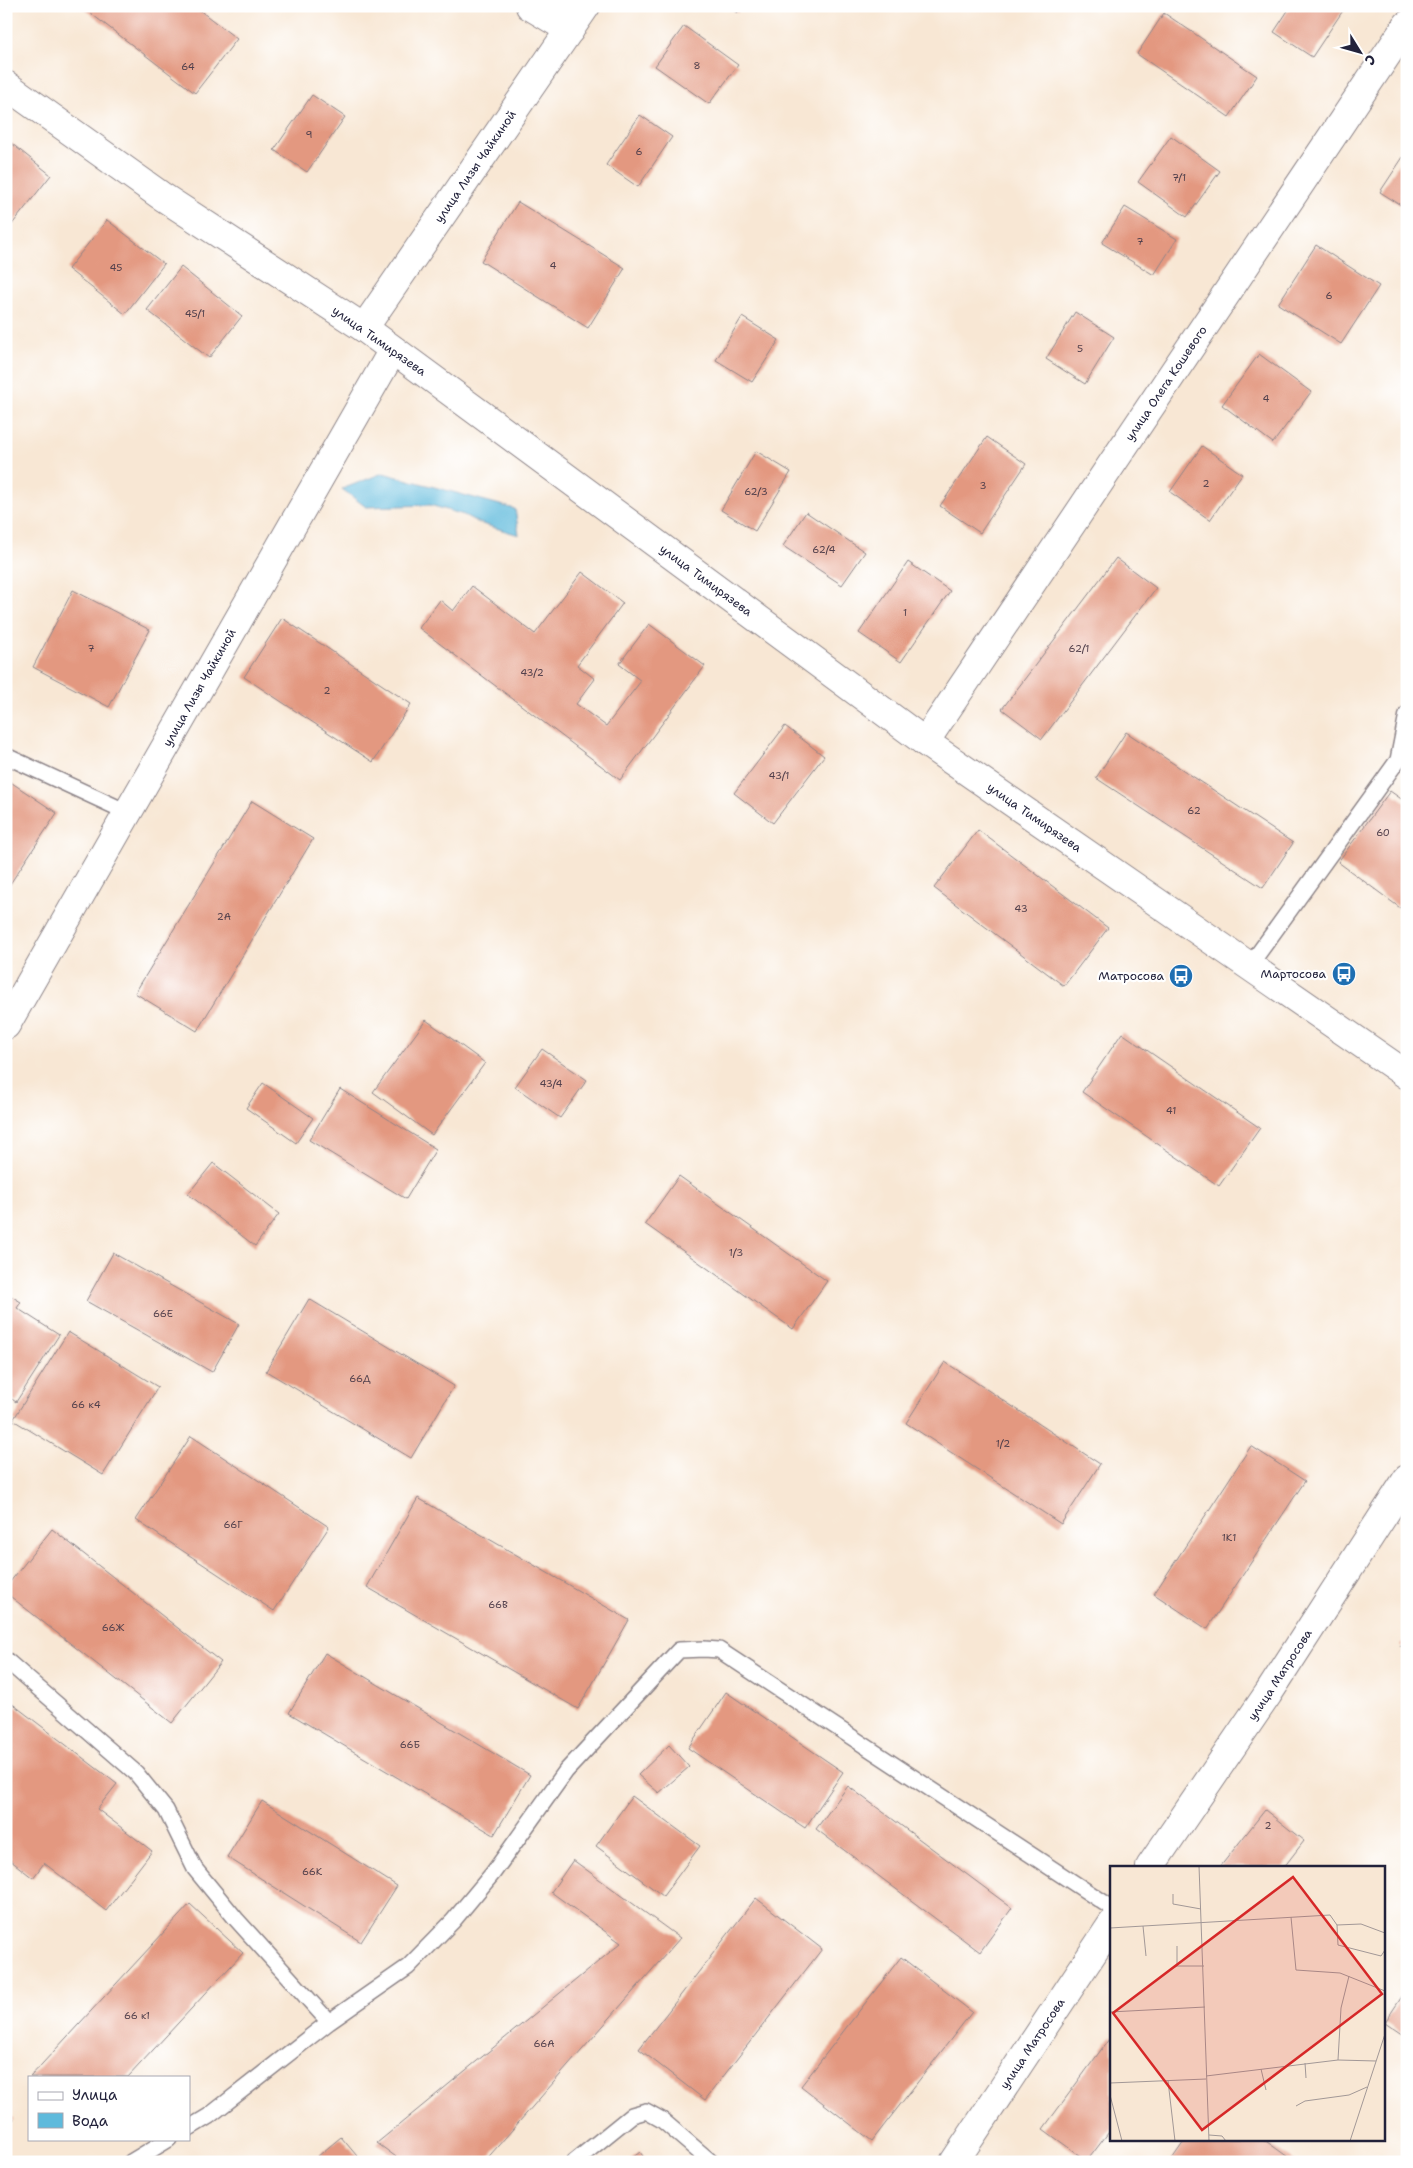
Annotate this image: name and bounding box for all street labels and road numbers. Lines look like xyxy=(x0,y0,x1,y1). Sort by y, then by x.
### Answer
street label: улица Лизы Чайкиной xyxy=(431,107,520,226)
street label: улица Тимирязева xyxy=(329,303,430,380)
street label: улица Олега Кошевого xyxy=(1121,323,1211,444)
street label: улица Тимирязева xyxy=(656,541,756,620)
street label: улица Лизы Чайкиной xyxy=(159,626,240,749)
street label: улица Тимирязева xyxy=(984,779,1085,856)
street label: улица Матросова xyxy=(1244,1626,1316,1724)
street label: улица Матросова xyxy=(997,1995,1069,2092)

